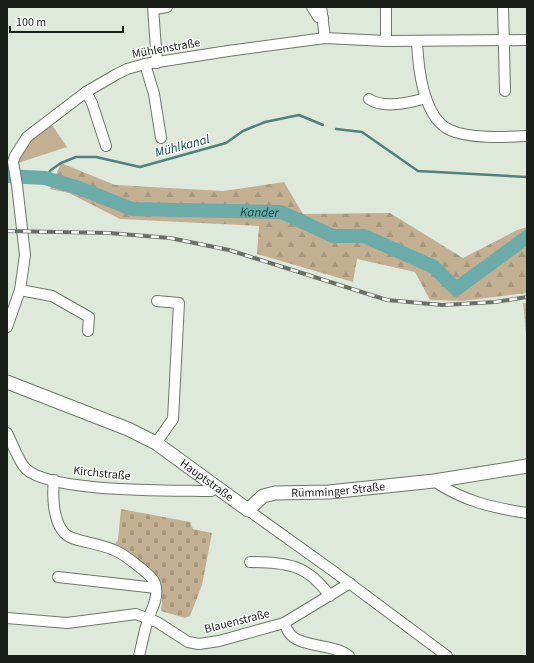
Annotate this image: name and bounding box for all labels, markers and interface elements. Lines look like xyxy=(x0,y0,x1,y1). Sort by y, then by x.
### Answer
scale bar xyxy=(10,8,123,34)
text: 100 m xyxy=(16,14,46,31)
street label: Mühlenstraße xyxy=(131,34,202,63)
water label: Mühlkanal xyxy=(153,130,212,162)
water label: Kander xyxy=(240,203,279,222)
street label: Hauptstraße xyxy=(176,455,237,506)
street label: Kirchstraße xyxy=(72,462,132,485)
street label: Rümminger Straße xyxy=(291,478,386,502)
street label: Blauenstraße xyxy=(203,605,272,638)

